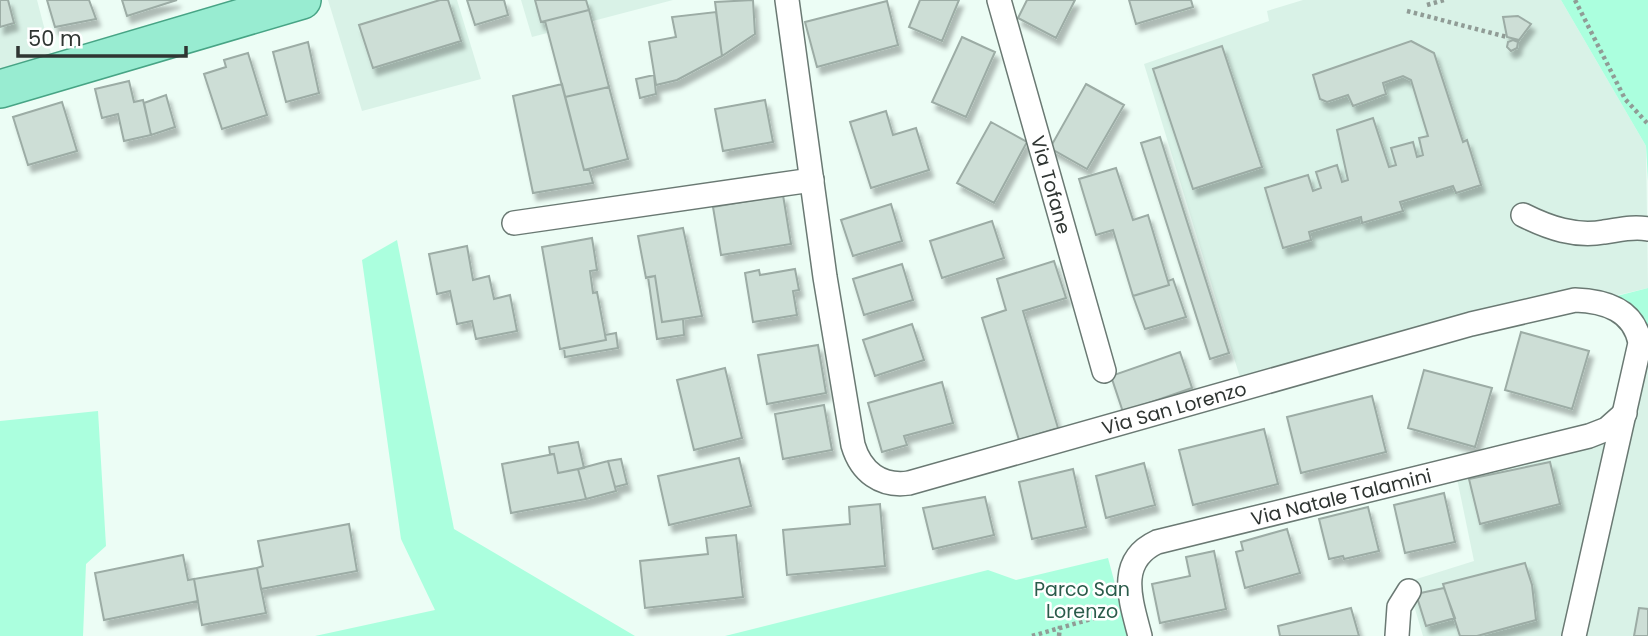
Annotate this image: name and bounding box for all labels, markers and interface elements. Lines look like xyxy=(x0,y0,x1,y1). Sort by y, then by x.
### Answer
scale bar xyxy=(18,14,186,58)
text: 50 m xyxy=(28,24,82,53)
street label: Via Tofane xyxy=(1024,133,1078,237)
street label: Via San Lorenzo xyxy=(1099,375,1250,442)
street label: Via Natale Talamini xyxy=(1248,462,1434,532)
park label: Parco San Lorenzo xyxy=(1034,576,1130,625)

